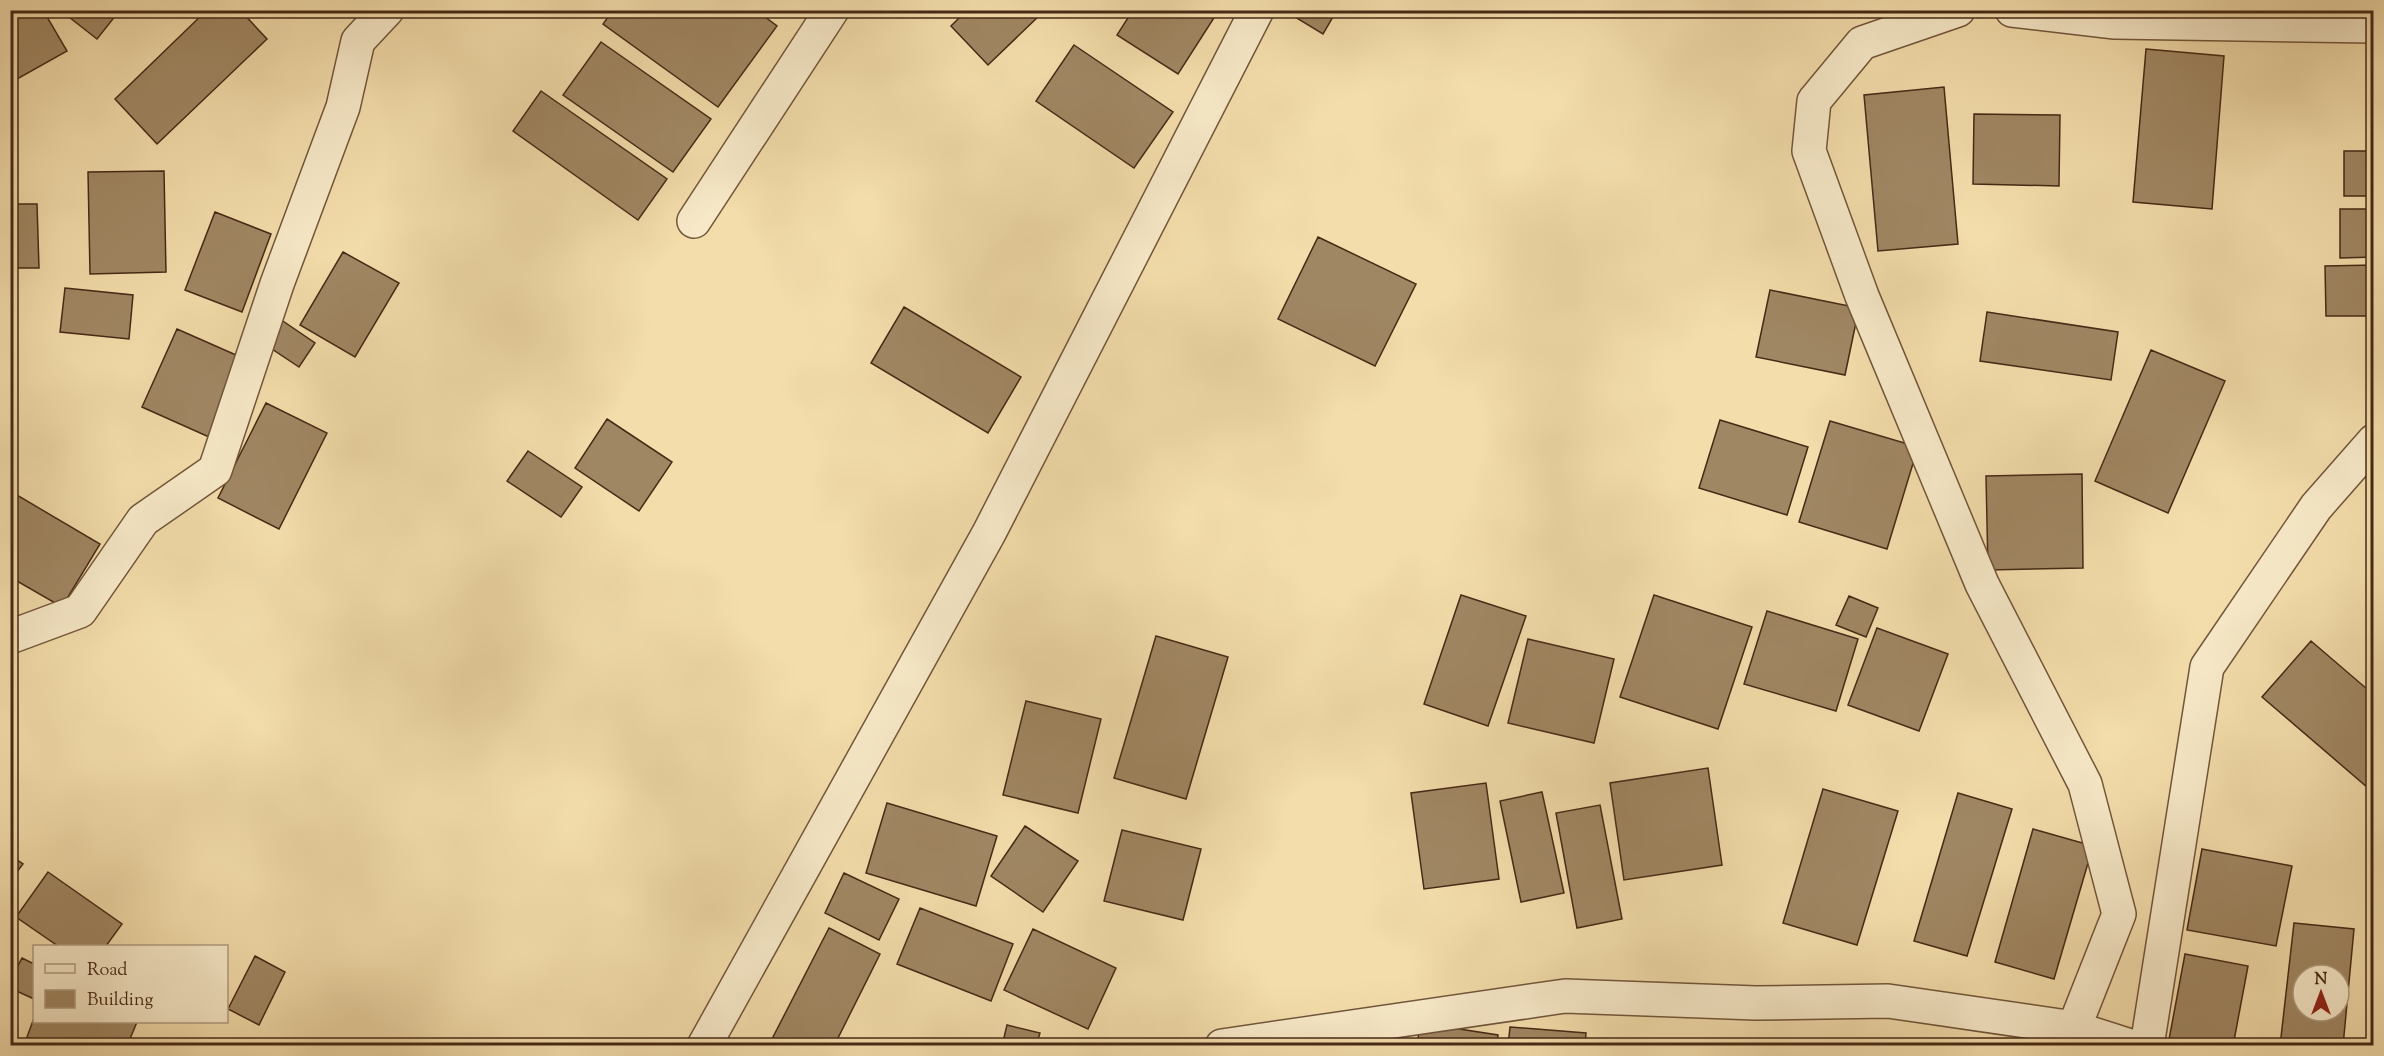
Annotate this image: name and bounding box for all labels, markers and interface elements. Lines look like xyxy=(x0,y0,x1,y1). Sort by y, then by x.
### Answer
legend xyxy=(33,945,228,1023)
text: Road xyxy=(87,958,127,984)
north arrow xyxy=(2291,963,2351,1023)
text: N xyxy=(2315,969,2328,992)
text: Building xyxy=(87,988,153,1014)

